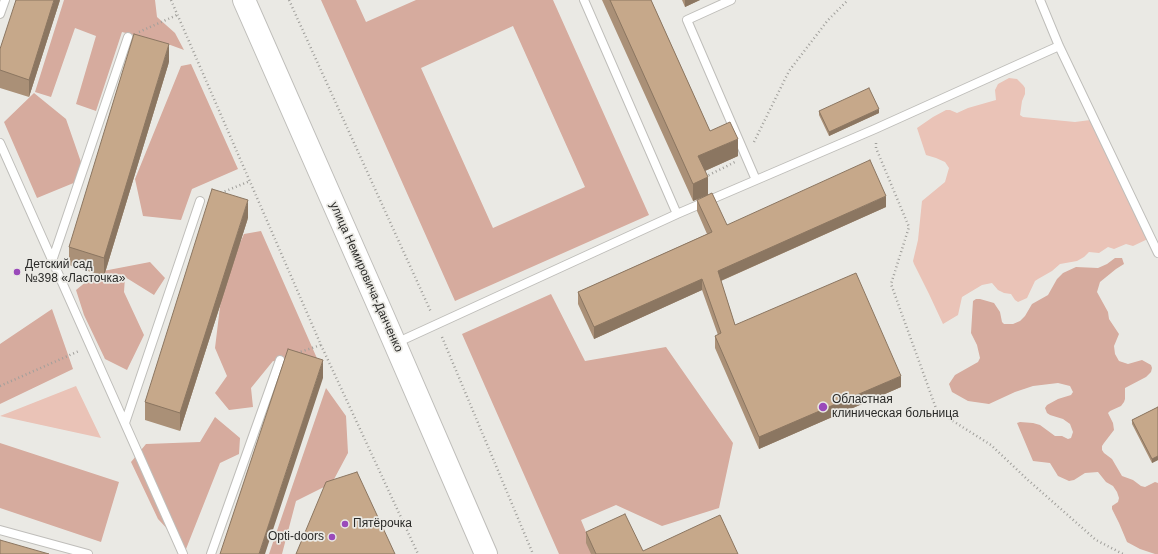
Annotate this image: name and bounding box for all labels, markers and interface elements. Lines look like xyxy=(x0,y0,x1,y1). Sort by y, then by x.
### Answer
street label: улица Немировича-Данченко xyxy=(326,200,406,354)
place label: Детский сад №398 «Ласточка» xyxy=(25,258,125,286)
marker: Детский сад №398 «Ласточка» xyxy=(12,267,22,277)
place label: Областная клиническая больница xyxy=(832,393,959,421)
marker: Областная клиническая больница xyxy=(817,401,829,413)
place label: Пятёрочка xyxy=(353,517,412,531)
marker: Пятёрочка xyxy=(340,519,350,529)
place label: Opti-doors xyxy=(268,530,324,544)
marker: Opti-doors xyxy=(327,532,337,542)

